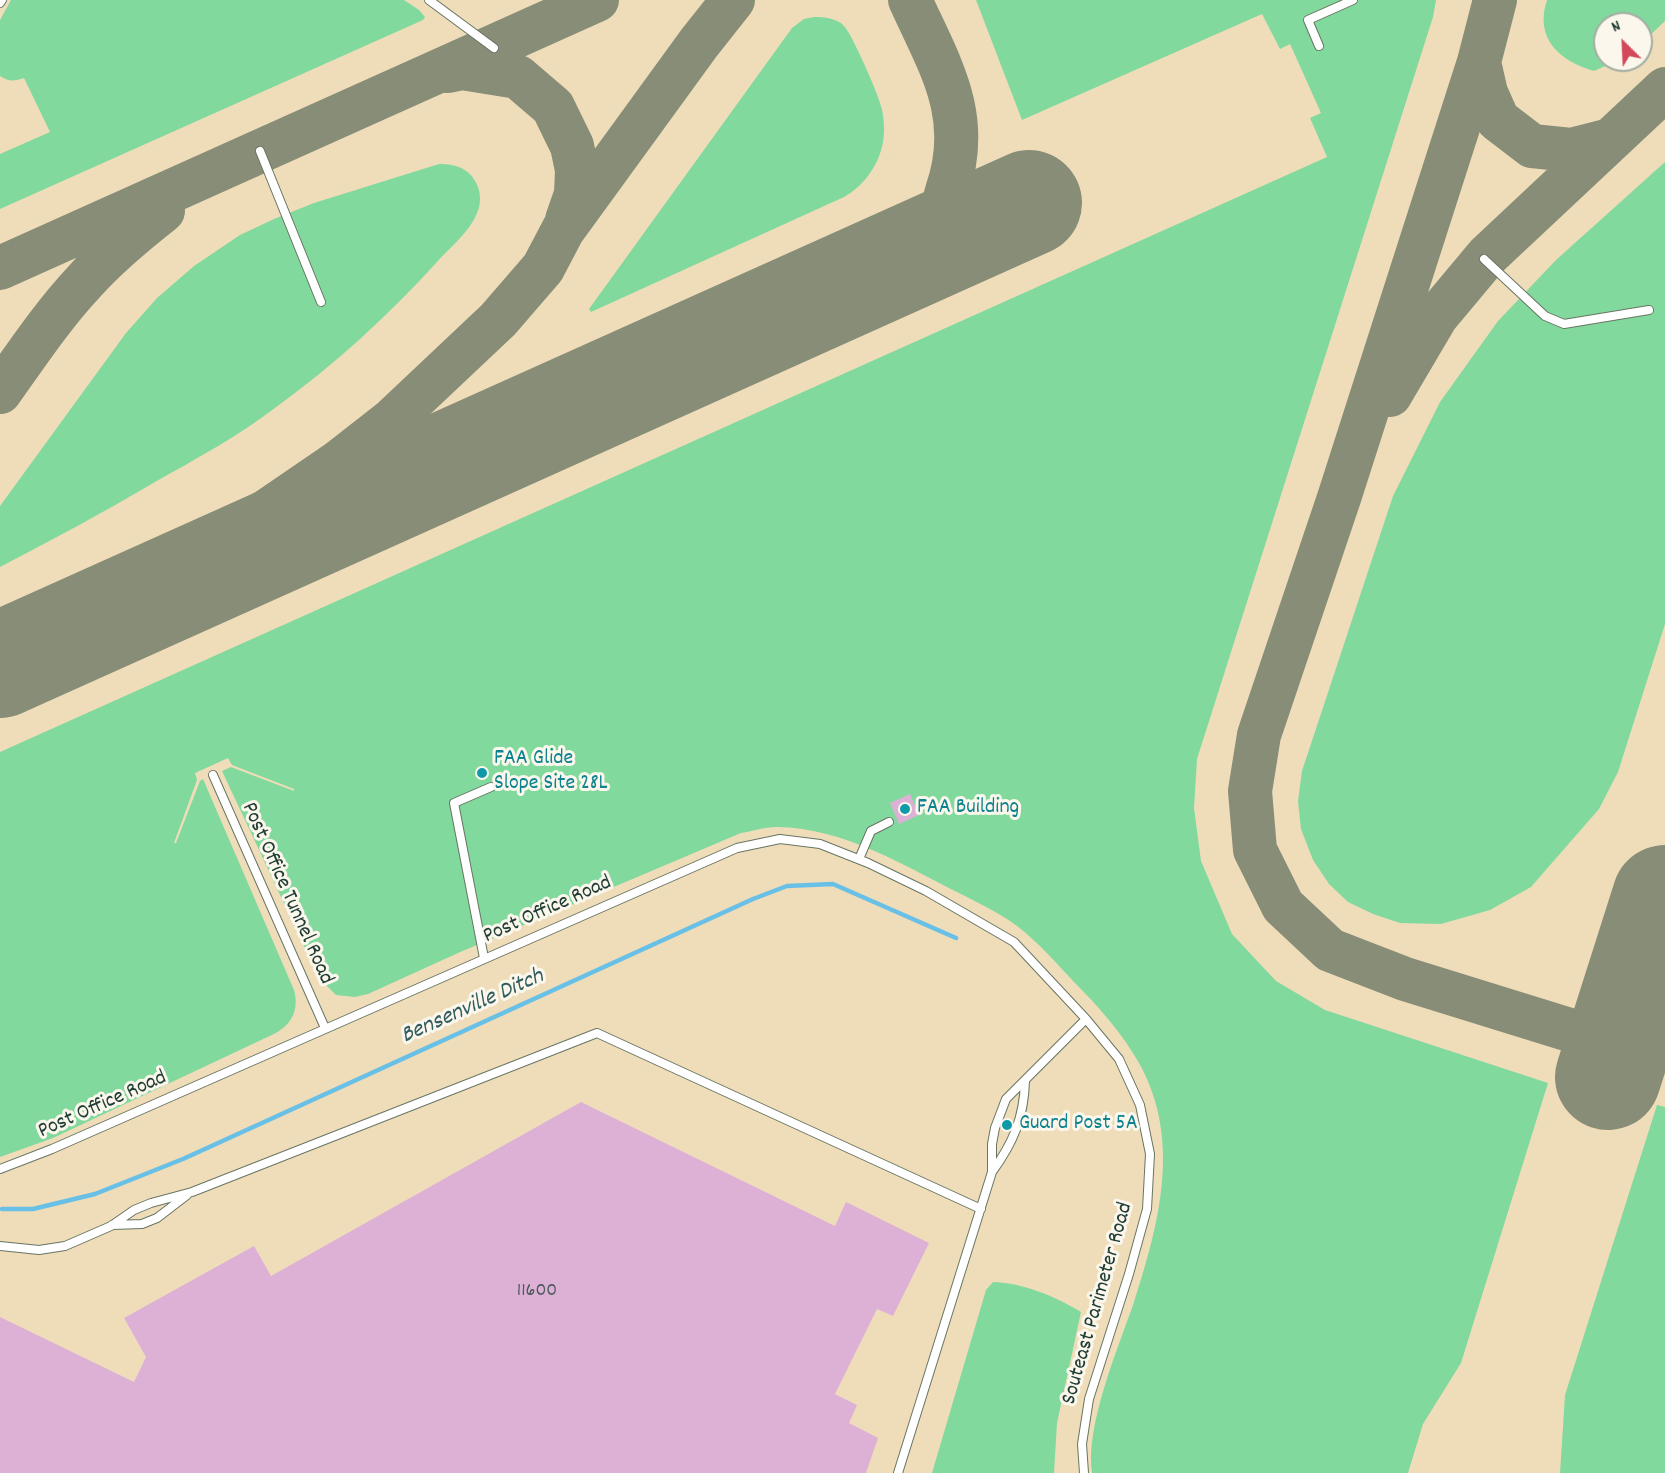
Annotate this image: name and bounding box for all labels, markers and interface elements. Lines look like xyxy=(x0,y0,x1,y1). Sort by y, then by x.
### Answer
north arrow xyxy=(1593,12,1653,72)
text: N xyxy=(1608,15,1625,39)
place label: FAA Glide Slope Site 28L xyxy=(494,747,608,798)
marker: FAA Glide Slope Site 28L xyxy=(475,766,489,780)
place label: FAA Building xyxy=(917,796,1019,822)
street label: Post Office Tunnel Road xyxy=(234,799,338,989)
marker: FAA Building xyxy=(898,802,912,816)
street label: Post Office Road xyxy=(480,871,616,951)
water label: Bensenville Ditch xyxy=(397,964,549,1052)
street label: Post Office Road xyxy=(35,1066,171,1146)
place label: Guard Post 5A xyxy=(1019,1112,1138,1138)
marker: Guard Post 5A xyxy=(1000,1118,1014,1132)
street label: Souteast Parimeter Road xyxy=(1058,1200,1140,1408)
house number: 11600 xyxy=(517,1280,557,1304)

